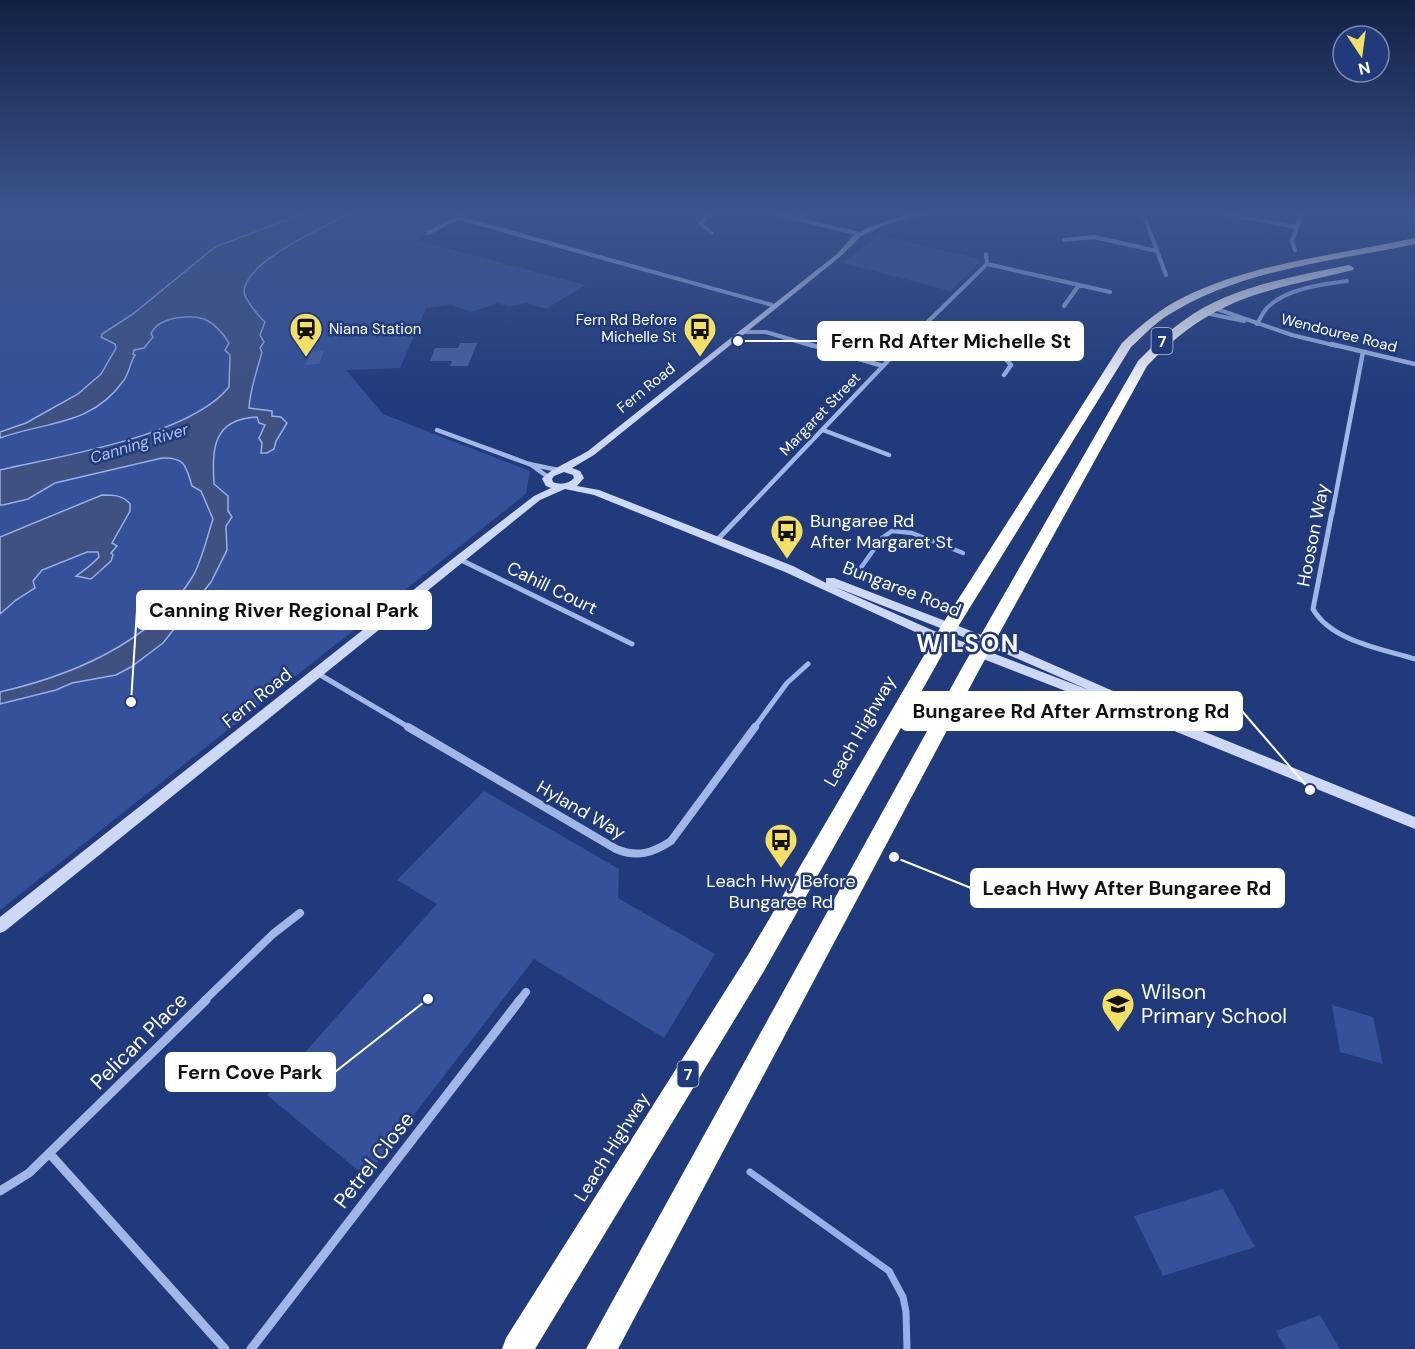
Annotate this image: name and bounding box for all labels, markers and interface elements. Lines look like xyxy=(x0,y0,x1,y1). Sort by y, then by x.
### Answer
north arrow xyxy=(1331,24,1391,84)
text: N xyxy=(1356,57,1372,80)
street label: Wendouree Road xyxy=(1279,309,1399,357)
place label: Fern Rd Before Michelle St xyxy=(576,310,677,347)
station icon: Niana Station xyxy=(288,311,324,358)
bus stop icon: Fern Rd Before Michelle St xyxy=(682,311,718,358)
place label: Niana Station xyxy=(329,319,421,339)
callout: Fern Rd After Michelle St xyxy=(818,322,1083,360)
text: Fern Rd After Michelle St xyxy=(831,328,1071,354)
road number: 7 xyxy=(1152,328,1172,354)
street label: Fern Road xyxy=(613,358,679,418)
street label: Margaret Street xyxy=(775,368,865,460)
water label: Canning River xyxy=(87,418,192,468)
street label: Hooson Way xyxy=(1291,481,1335,589)
place label: Bungaree Rd After Margaret St xyxy=(810,509,953,554)
bus stop icon: Bungaree Rd After Margaret St xyxy=(769,513,805,560)
street label: Bungaree Road xyxy=(839,555,965,623)
street label: Cahill Court xyxy=(503,556,601,620)
callout: Canning River Regional Park xyxy=(137,591,431,629)
text: Canning River Regional Park xyxy=(149,597,419,623)
district label: WILSON xyxy=(916,628,1020,659)
street label: Fern Road xyxy=(217,663,297,733)
street label: Leach Highway xyxy=(818,671,902,791)
callout: Bungaree Rd After Armstrong Rd xyxy=(901,692,1242,730)
text: Bungaree Rd After Armstrong Rd xyxy=(913,698,1229,724)
street label: Hyland Way xyxy=(532,775,630,845)
bus stop icon: Leach Hwy Before Bungaree Rd xyxy=(763,822,799,869)
place label: Leach Hwy Before Bungaree Rd xyxy=(706,869,856,914)
callout: Leach Hwy After Bungaree Rd xyxy=(971,869,1284,907)
text: Leach Hwy After Bungaree Rd xyxy=(983,875,1271,901)
place label: Wilson Primary School xyxy=(1141,978,1287,1030)
street label: Pelican Place xyxy=(84,986,194,1096)
school or university icon: Wilson Primary School xyxy=(1100,986,1136,1033)
callout: Fern Cove Park xyxy=(166,1053,335,1091)
text: Fern Cove Park xyxy=(177,1059,323,1085)
road number: 7 xyxy=(678,1061,698,1087)
street label: Leach Highway xyxy=(569,1088,655,1206)
street label: Petrel Close xyxy=(327,1106,421,1214)

